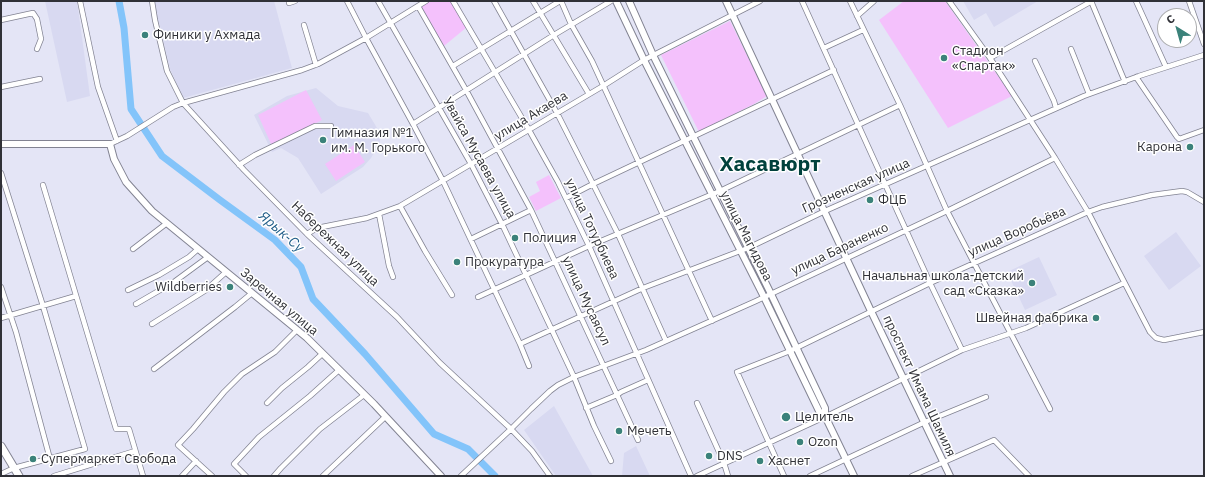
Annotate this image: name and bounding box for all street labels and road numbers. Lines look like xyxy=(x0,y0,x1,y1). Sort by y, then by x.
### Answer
street label: улица Акаева xyxy=(492,88,570,144)
street label: Увайса Мусаева улица xyxy=(439,95,519,221)
street label: Грозненская улица xyxy=(800,155,912,217)
street label: улица Тотурбиева xyxy=(562,176,622,282)
street label: улица Магидова xyxy=(717,188,775,284)
street label: Набережная улица xyxy=(288,198,382,290)
street label: улица Воробьёва xyxy=(966,204,1068,260)
street label: улица Бараненко xyxy=(789,220,891,278)
street label: улица Мусаясул xyxy=(559,254,613,348)
street label: Заречная улица xyxy=(237,265,321,339)
street label: проспект Имама Шамиля xyxy=(879,313,959,459)

